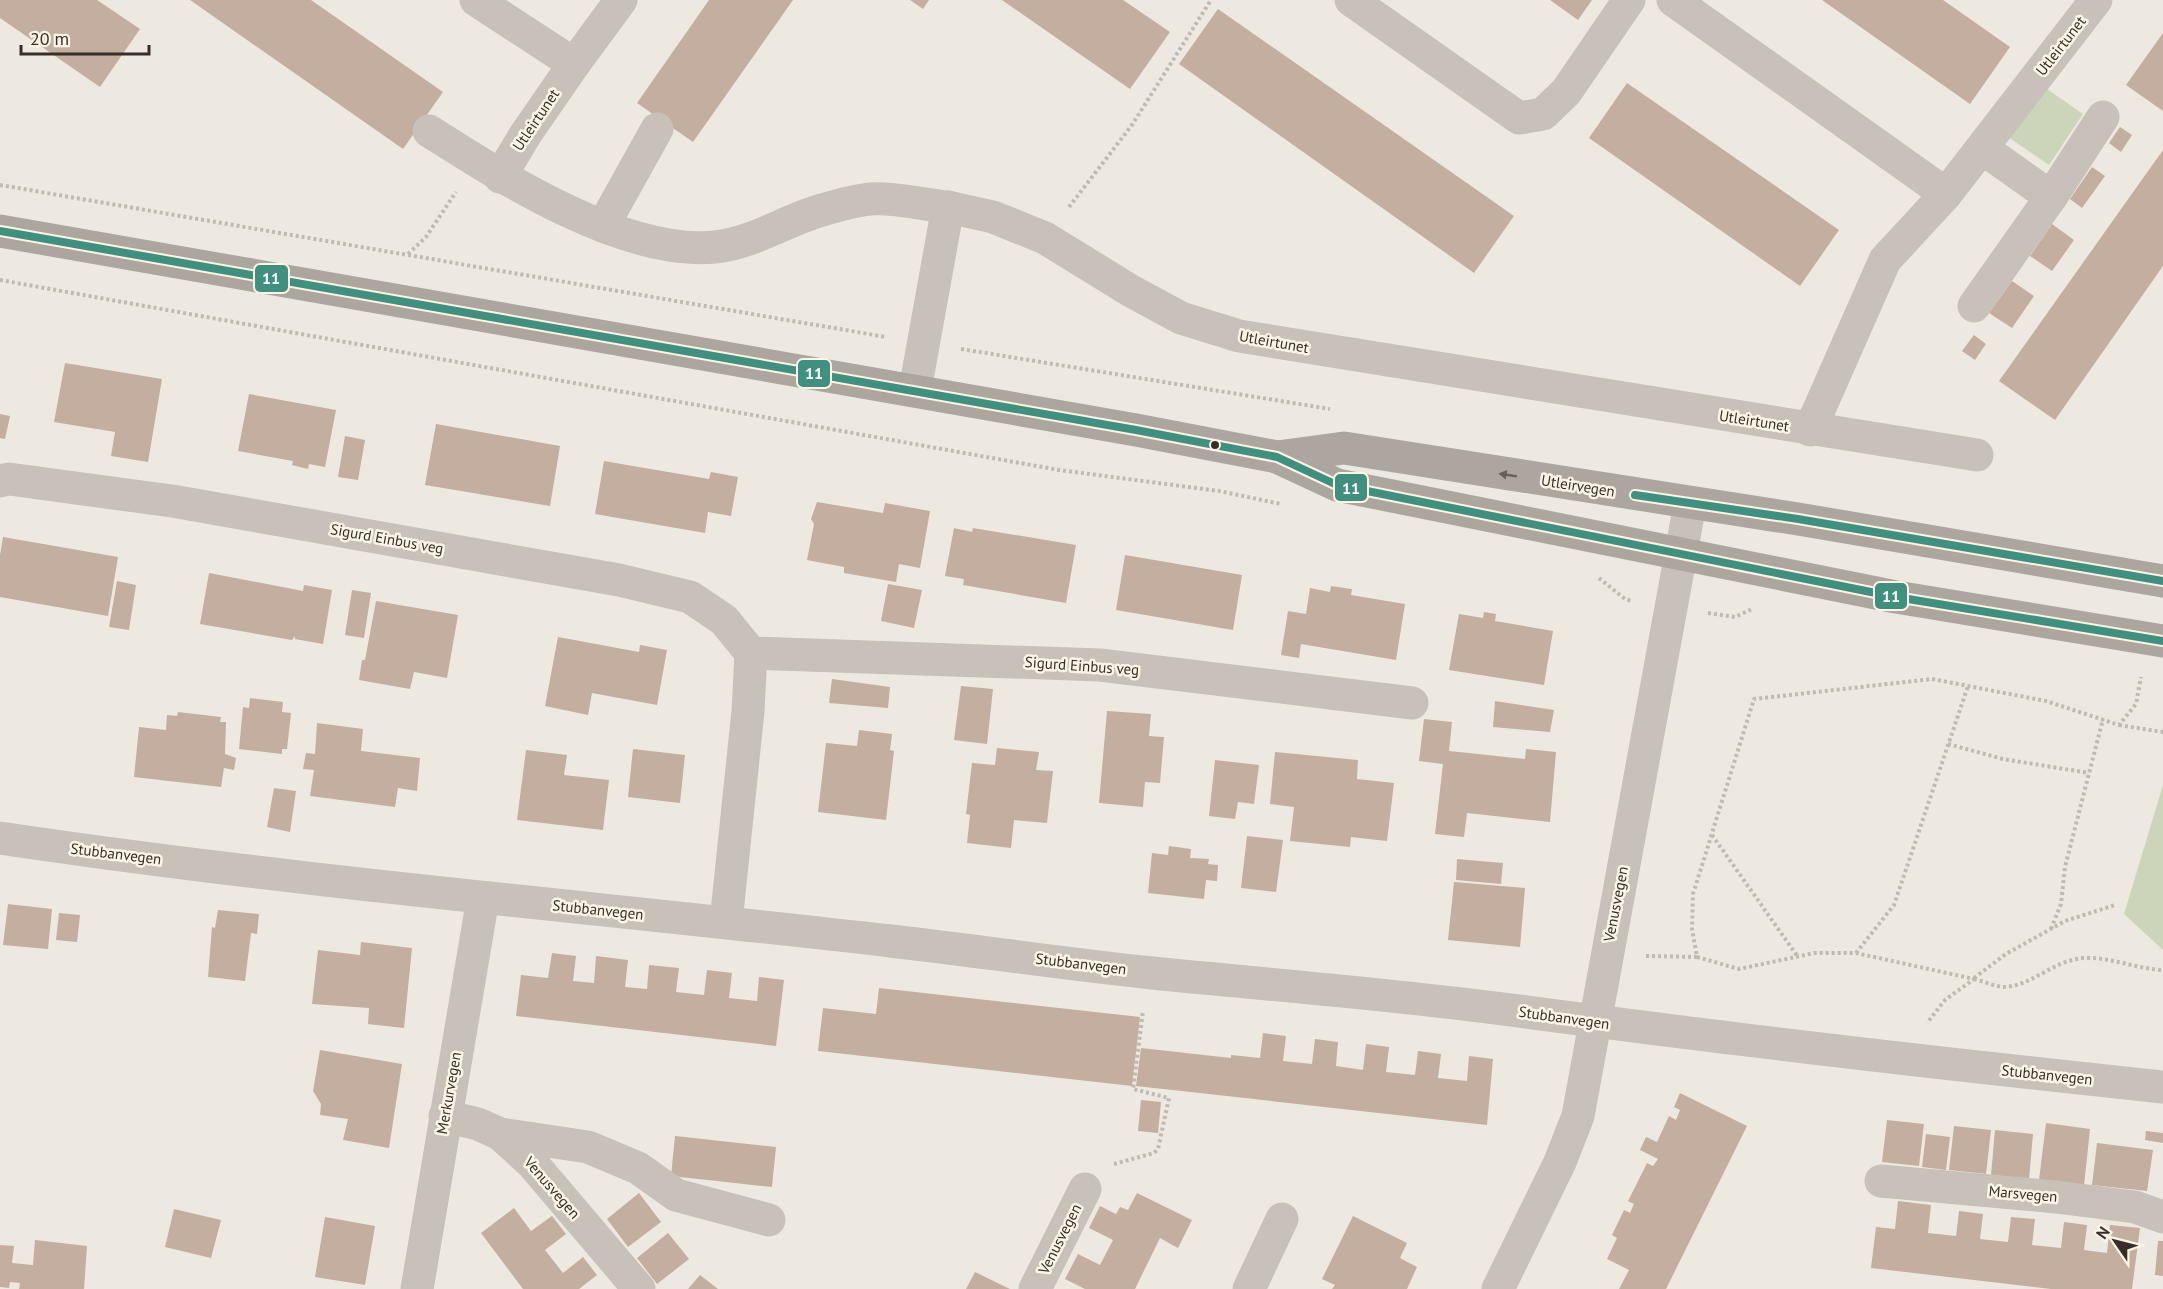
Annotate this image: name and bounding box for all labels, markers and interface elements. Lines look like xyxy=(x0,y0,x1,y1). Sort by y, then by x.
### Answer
street label: Utleirtunet xyxy=(2031,12,2090,79)
scale bar xyxy=(21,18,148,56)
text: 20 m xyxy=(30,27,69,50)
street label: Utleirtunet xyxy=(508,85,563,154)
line badge: 11 xyxy=(254,264,289,293)
text: 11 xyxy=(262,268,280,288)
street label: Utleirtunet xyxy=(1238,326,1310,357)
line badge: 11 xyxy=(797,359,831,388)
text: 11 xyxy=(805,363,823,383)
street label: Utleirtunet xyxy=(1718,406,1790,435)
unlabelled marker xyxy=(1209,439,1221,451)
one-way arrow xyxy=(1499,470,1518,479)
street label: Utleirvegen xyxy=(1540,470,1616,501)
line badge: 11 xyxy=(1334,473,1368,502)
text: 11 xyxy=(1342,478,1360,498)
street label: Sigurd Einbus veg xyxy=(329,519,445,558)
line badge: 11 xyxy=(1874,582,1908,610)
text: 11 xyxy=(1882,586,1900,606)
street label: Sigurd Einbus veg xyxy=(1024,652,1140,679)
street label: Stubbanvegen xyxy=(70,839,163,869)
street label: Venusvegen xyxy=(1599,865,1632,944)
street label: Stubbanvegen xyxy=(552,895,644,924)
street label: Stubbanvegen xyxy=(1035,949,1128,979)
street label: Stubbanvegen xyxy=(1517,1002,1611,1033)
street label: Merkurvegen xyxy=(432,1050,465,1136)
street label: Stubbanvegen xyxy=(2001,1060,2093,1089)
street label: Venusvegen xyxy=(520,1152,585,1223)
street label: Marsvegen xyxy=(1988,1181,2058,1206)
street label: Venusvegen xyxy=(1033,1200,1085,1278)
north arrow xyxy=(2085,1211,2145,1271)
text: N xyxy=(2092,1222,2114,1242)

